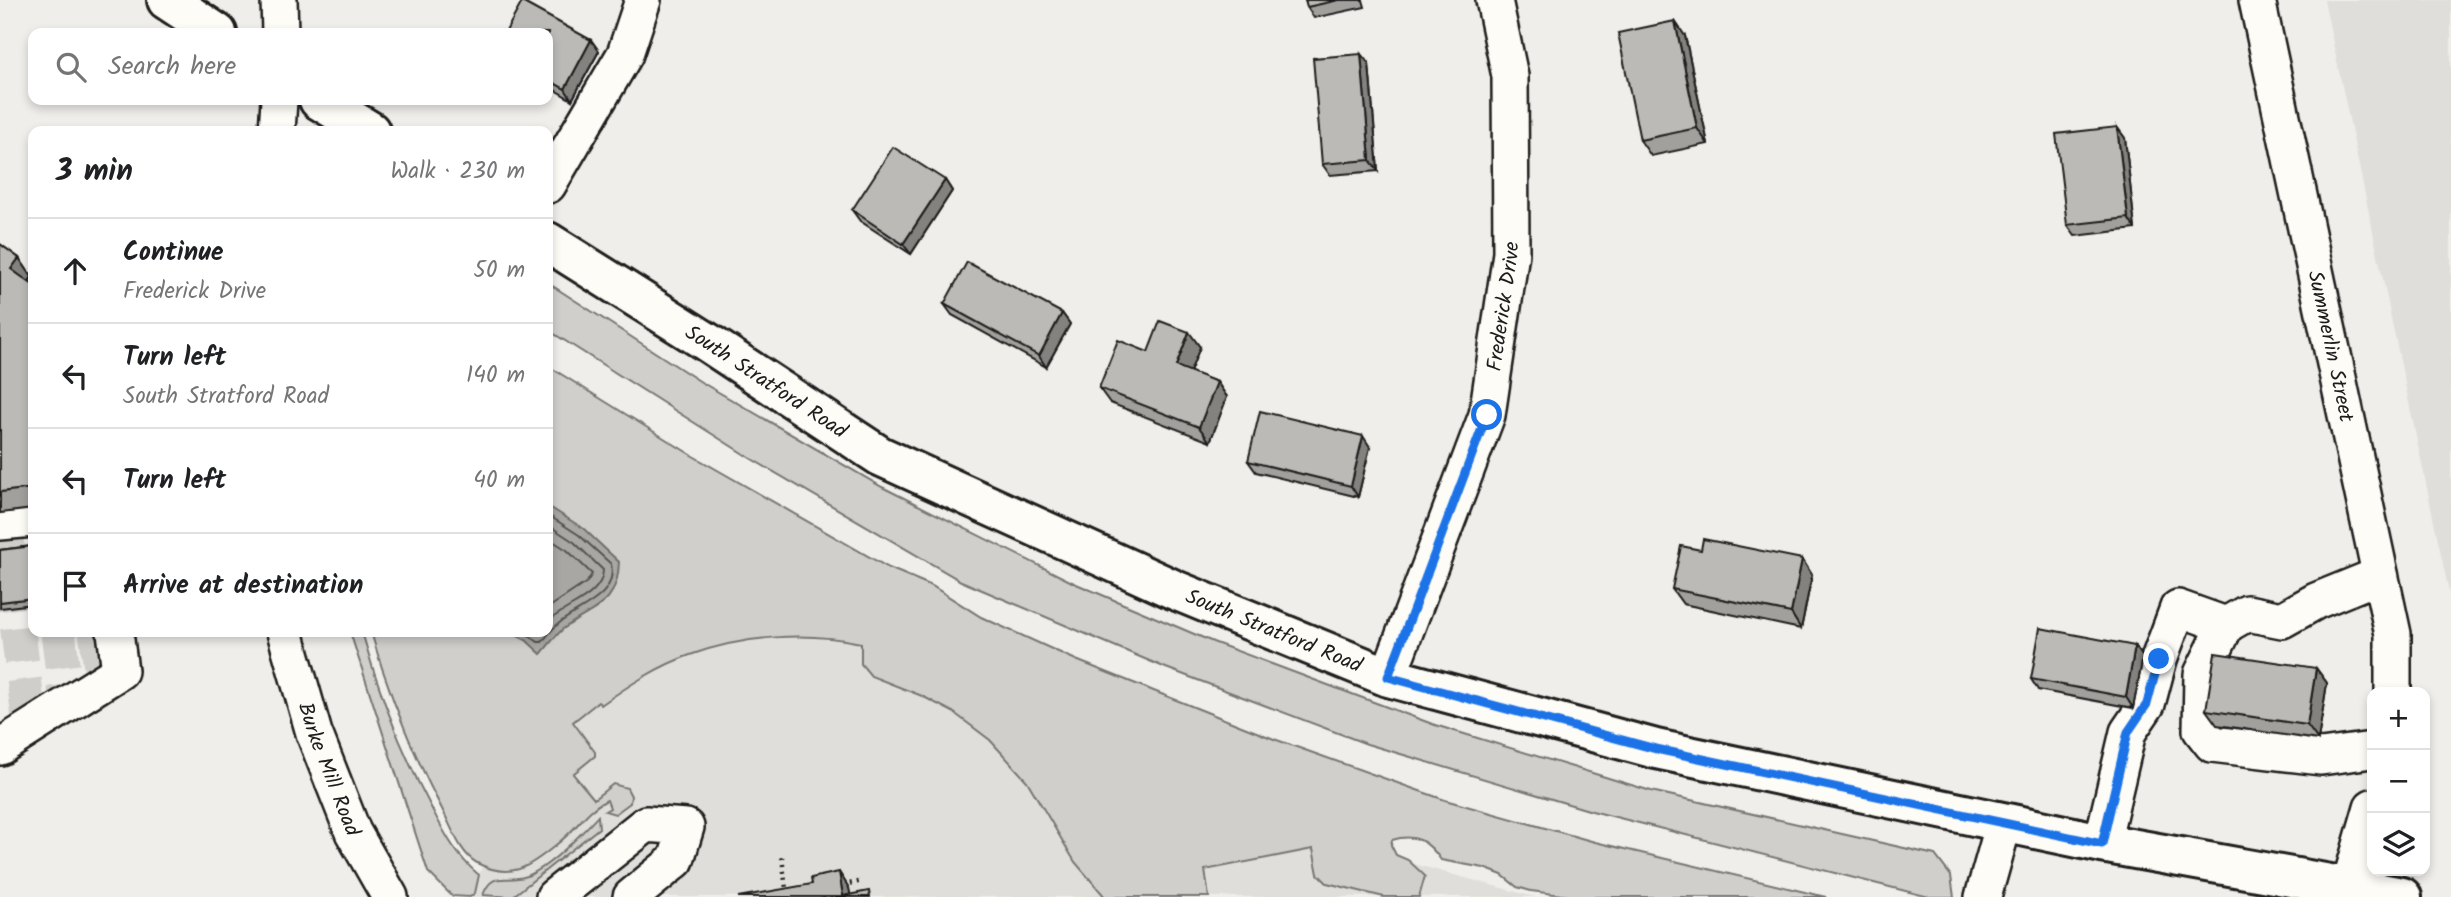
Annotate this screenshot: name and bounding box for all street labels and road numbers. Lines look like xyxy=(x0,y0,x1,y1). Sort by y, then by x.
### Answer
street label: Frederick Drive xyxy=(1479,241,1529,374)
street label: Summerlin Street xyxy=(2297,268,2362,426)
street label: South Stratford Road xyxy=(678,317,854,448)
street label: South Stratford Road xyxy=(1180,581,1367,683)
street label: Burke Mill Road xyxy=(288,699,368,842)

